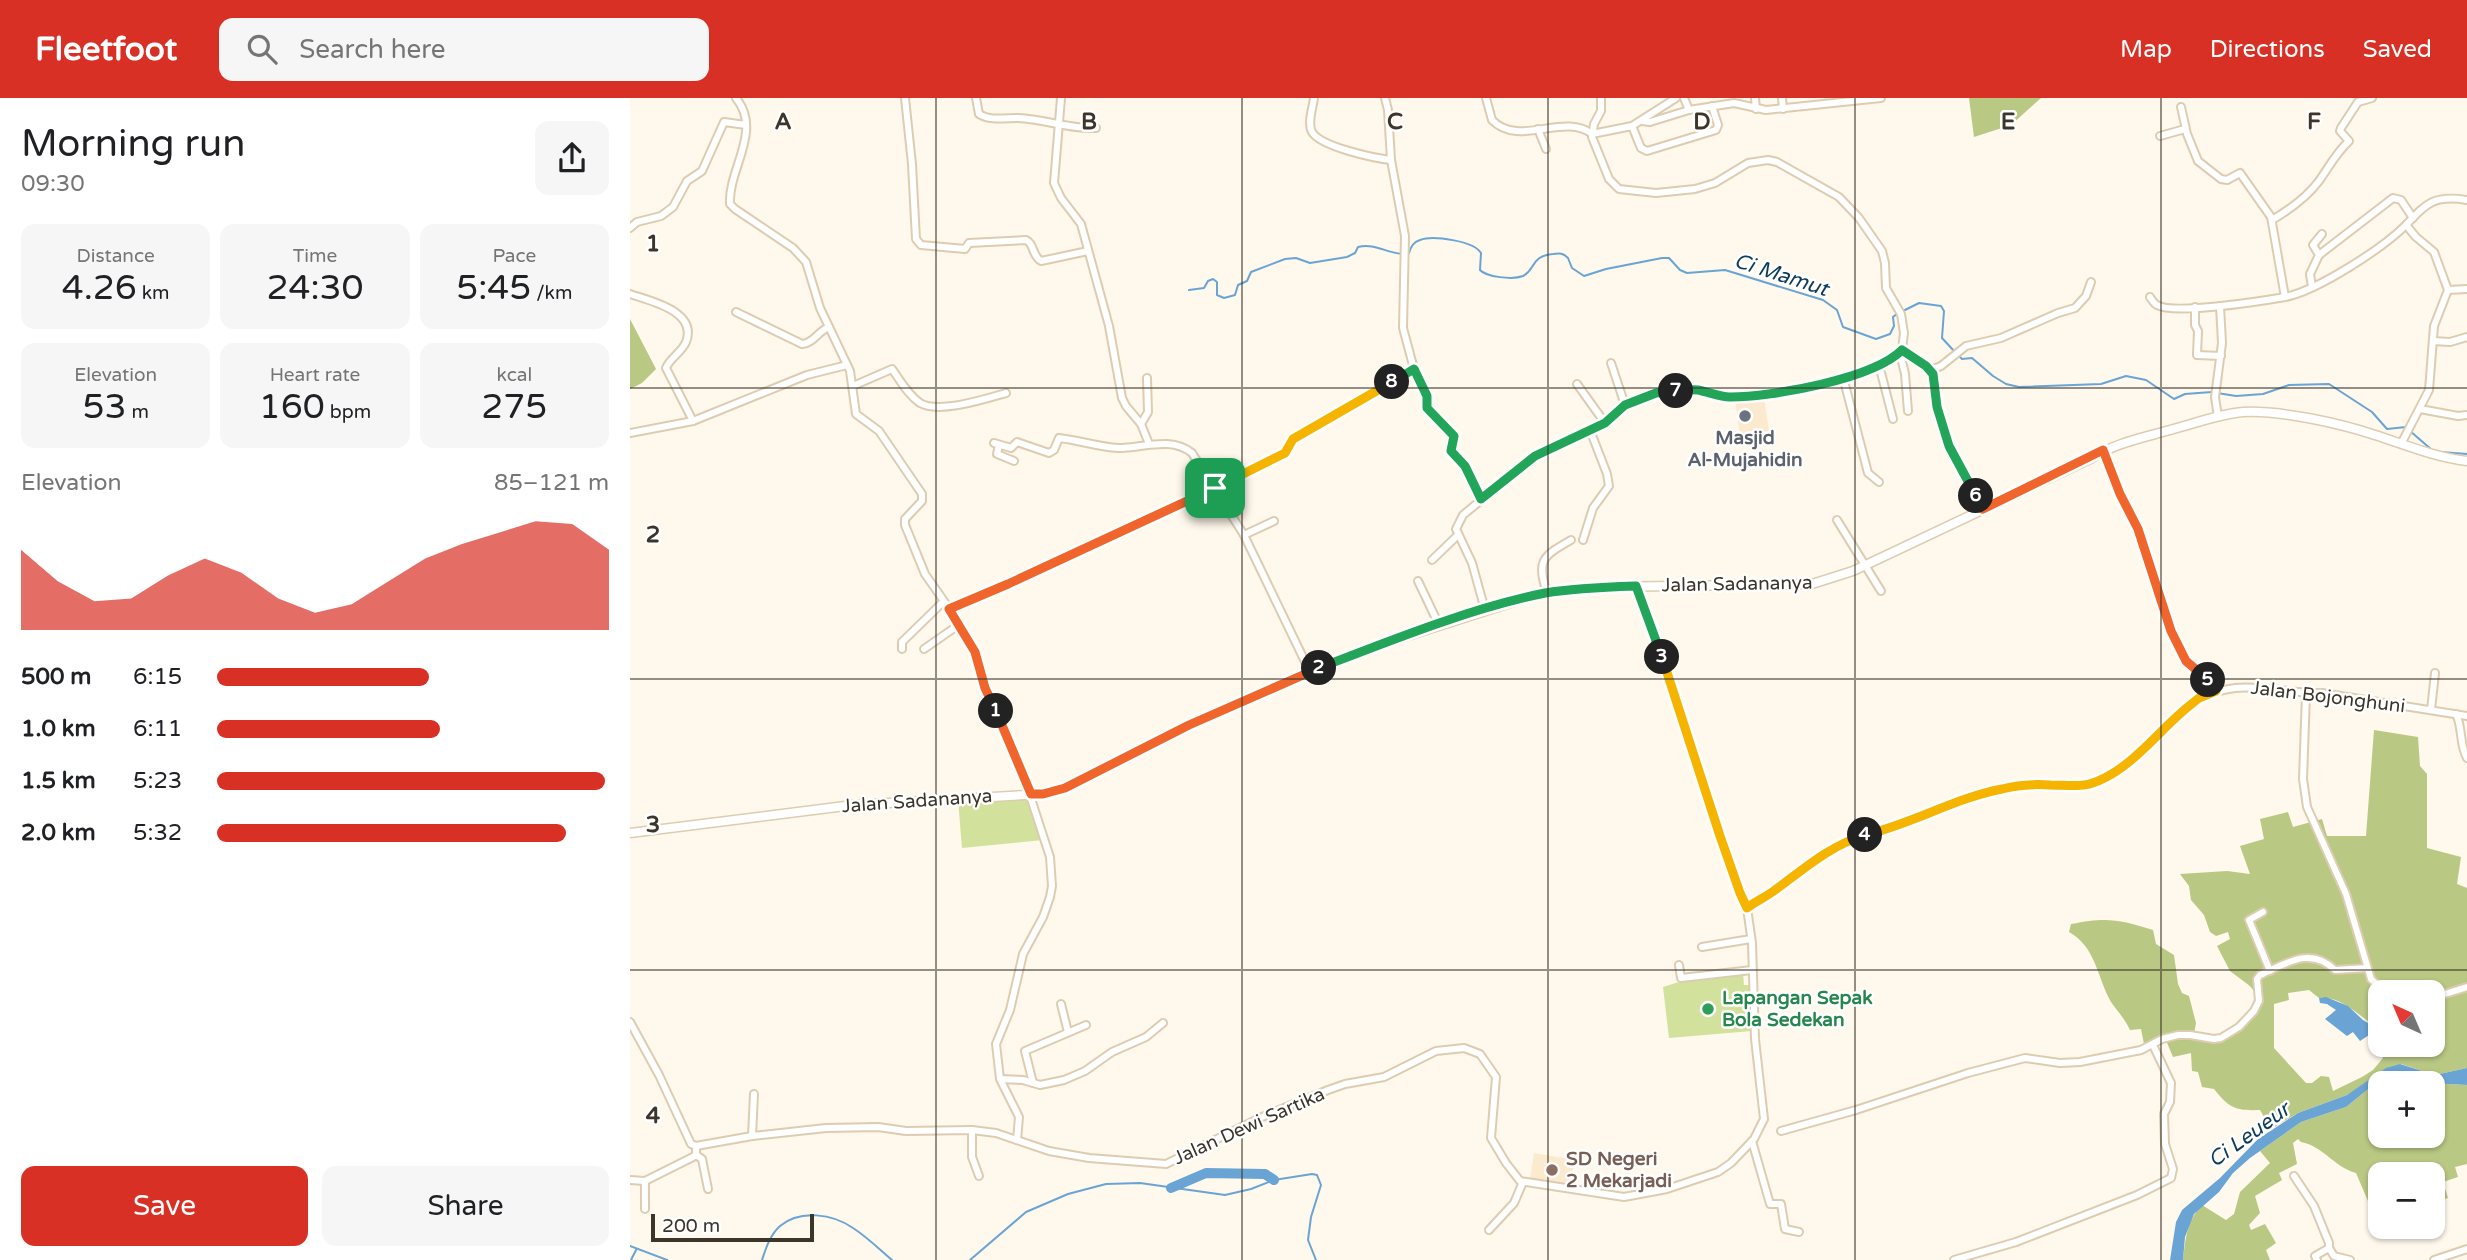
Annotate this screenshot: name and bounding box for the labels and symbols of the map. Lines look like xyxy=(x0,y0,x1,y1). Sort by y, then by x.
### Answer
text: A xyxy=(774,108,792,136)
text: B xyxy=(1081,108,1097,136)
text: C xyxy=(1387,108,1403,136)
text: D xyxy=(1693,108,1711,136)
text: E xyxy=(2001,108,2015,136)
text: F xyxy=(2307,108,2321,136)
text: 1 xyxy=(646,230,660,258)
water label: Ci Mamut xyxy=(1731,248,1833,303)
pin: 8 xyxy=(1374,364,1410,400)
pin: 7 xyxy=(1658,374,1694,408)
marker: Masjid Al-Mujahidin xyxy=(1737,408,1753,424)
place label: Masjid Al-Mujahidin xyxy=(1687,427,1803,472)
pin xyxy=(1185,458,1245,518)
pin: 6 xyxy=(1958,478,1994,514)
text: 2 xyxy=(646,521,660,549)
street label: Jalan Sadananya xyxy=(1661,572,1813,596)
pin: 3 xyxy=(1644,640,1680,674)
pin: 2 xyxy=(1302,650,1336,686)
pin: 5 xyxy=(2190,662,2226,698)
street label: Jalan Bojonghuni xyxy=(2250,677,2406,717)
pin: 1 xyxy=(978,694,1014,728)
street label: Jalan Sadananya xyxy=(841,785,993,817)
text: 3 xyxy=(646,811,660,839)
pin: 4 xyxy=(1848,818,1882,852)
north arrow xyxy=(2368,980,2445,1057)
place label: Lapangan Sepak Bola Sedekan xyxy=(1722,987,1873,1031)
marker: Lapangan Sepak Bola Sedekan xyxy=(1700,1001,1716,1017)
street label: Jalan Dewi Sartika xyxy=(1170,1083,1328,1169)
water label: Ci Leueur xyxy=(2203,1095,2297,1173)
text: 4 xyxy=(646,1102,661,1130)
place label: SD Negeri 2 Mekarjadi xyxy=(1566,1148,1672,1193)
marker: SD Negeri 2 Mekarjadi xyxy=(1544,1162,1560,1178)
scale bar xyxy=(651,1211,814,1243)

